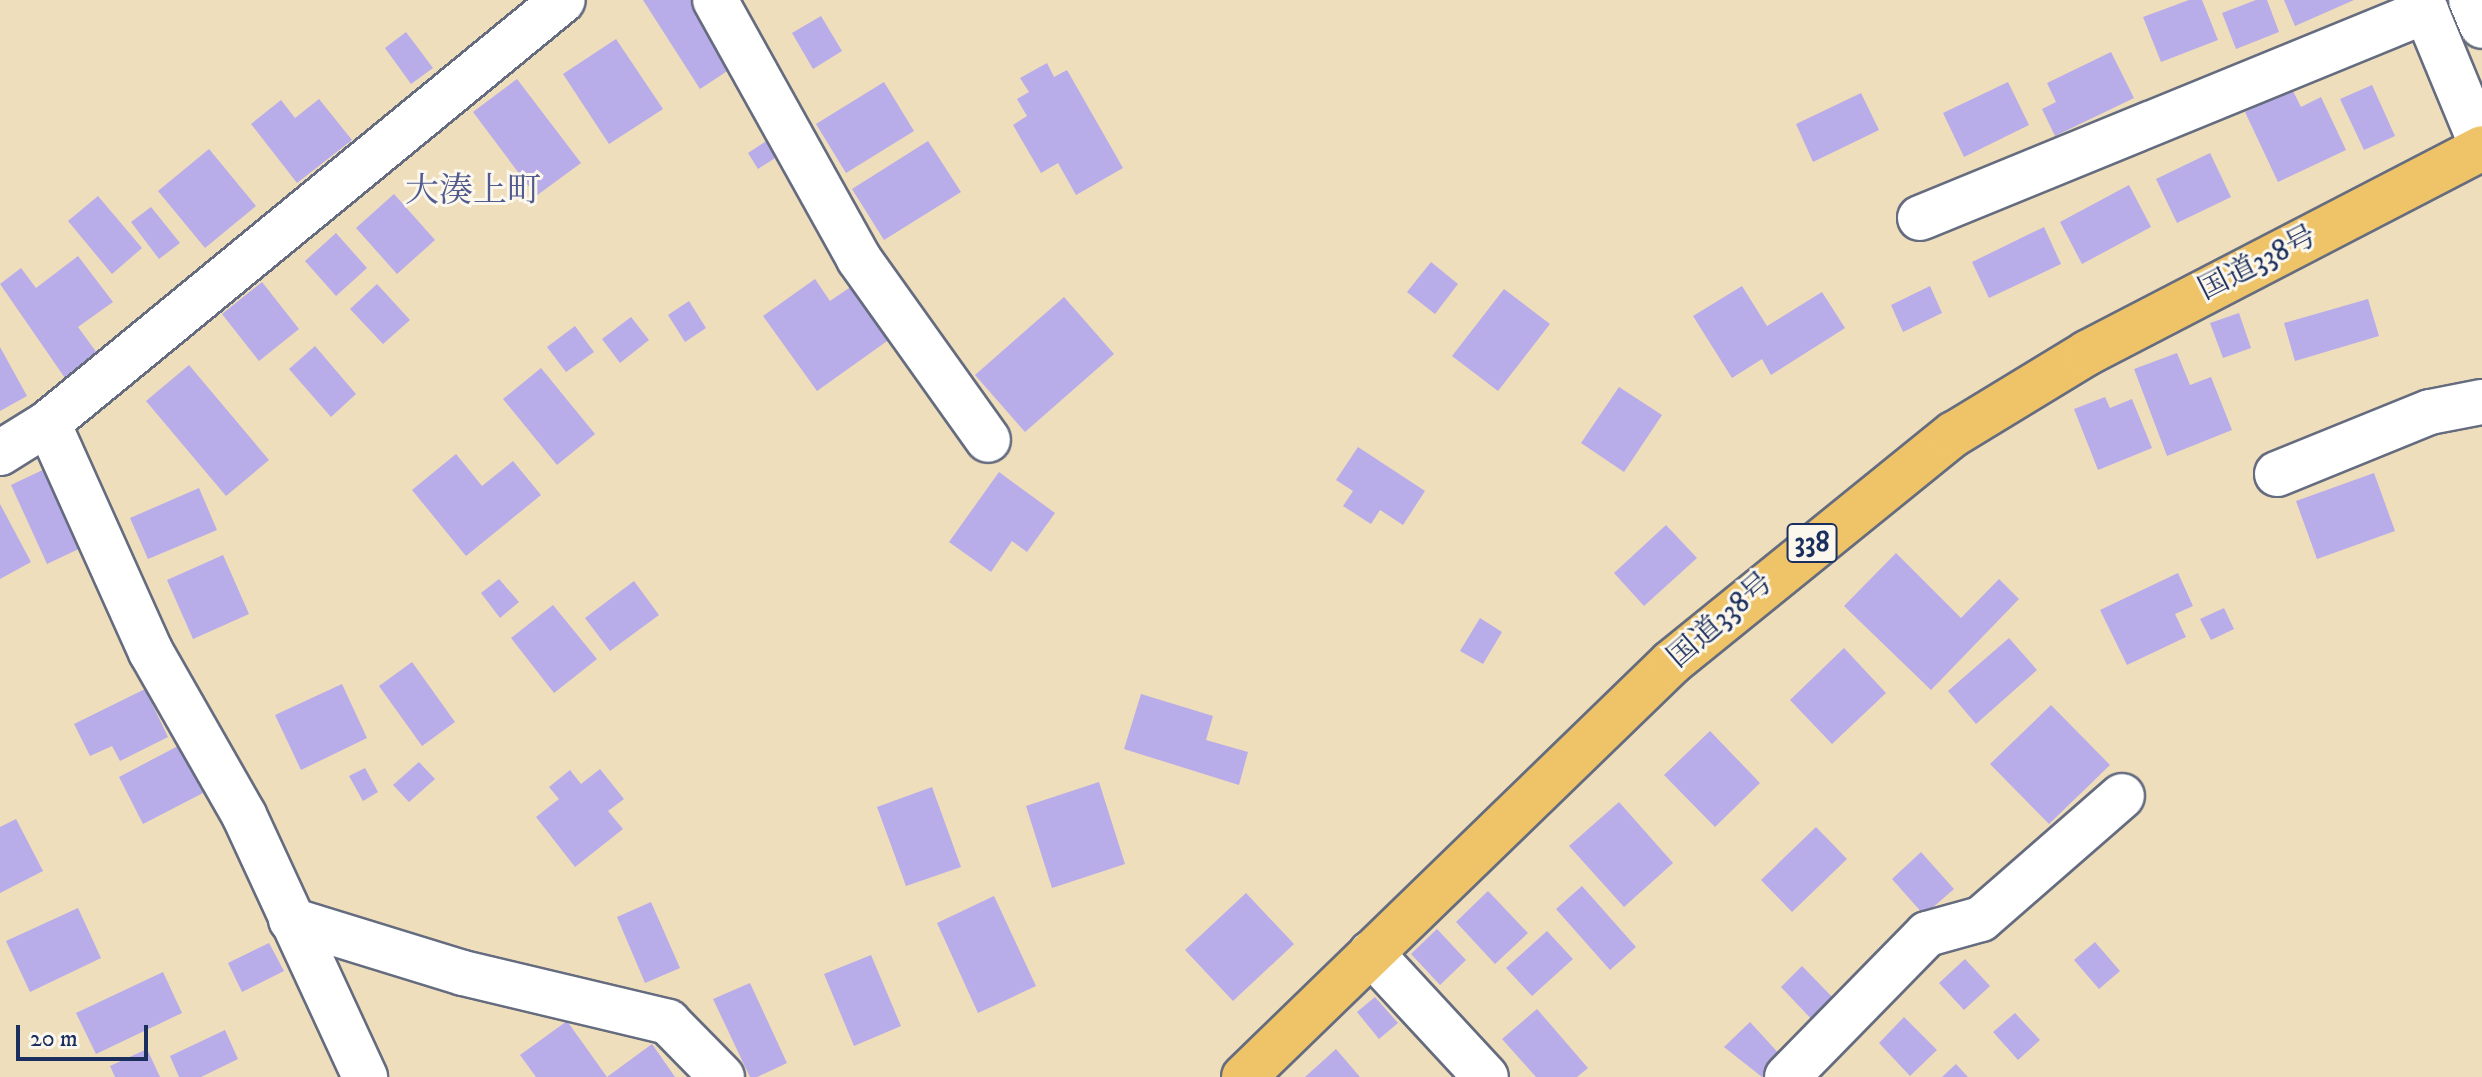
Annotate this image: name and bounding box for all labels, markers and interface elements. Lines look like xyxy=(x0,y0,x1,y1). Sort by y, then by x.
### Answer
district label: 大湊上町 xyxy=(405,172,541,212)
street label: 国道338号 xyxy=(2193,219,2323,309)
road number: 338 xyxy=(1786,519,1838,567)
street label: 国道338号 xyxy=(1661,566,1781,676)
scale bar xyxy=(20,1009,152,1059)
text: 20 m xyxy=(30,1024,78,1054)

